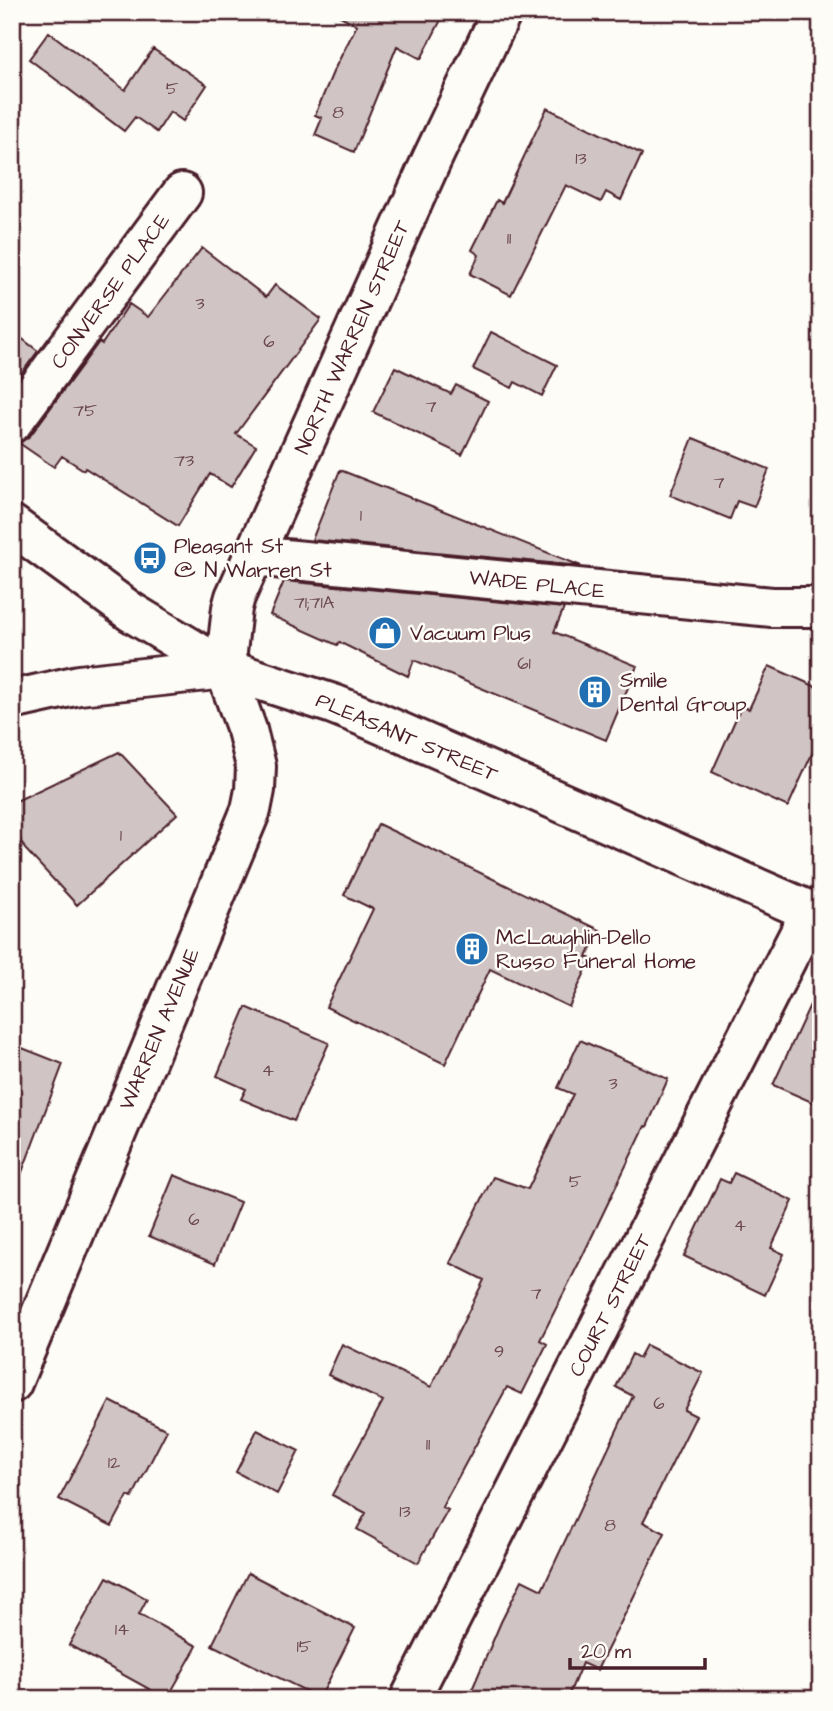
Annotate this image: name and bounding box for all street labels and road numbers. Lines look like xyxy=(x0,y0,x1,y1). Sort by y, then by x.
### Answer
street label: CONVERSE PLACE xyxy=(44,207,177,375)
street label: NORTH WARREN STREET xyxy=(288,215,418,459)
street label: WADE PLACE xyxy=(468,563,607,606)
street label: PLEASANT STREET xyxy=(311,686,503,789)
street label: WARREN AVENUE xyxy=(112,943,207,1115)
street label: COURT STREET xyxy=(562,1228,659,1382)

